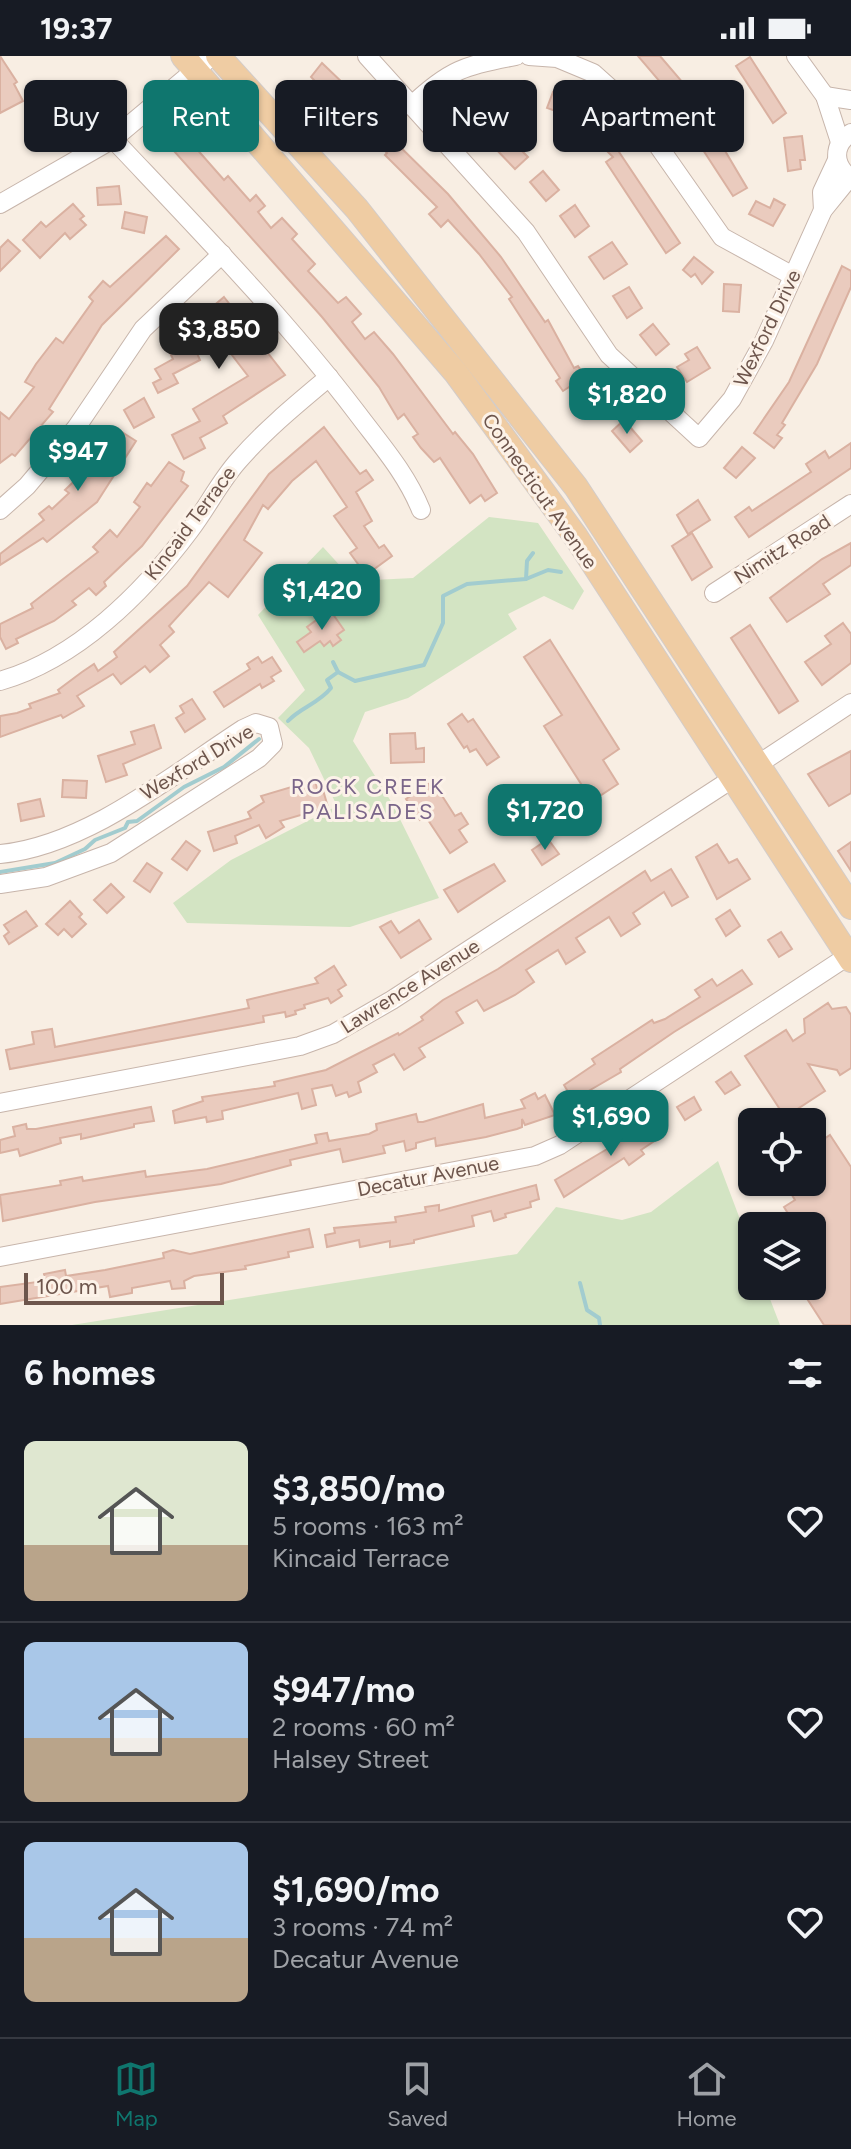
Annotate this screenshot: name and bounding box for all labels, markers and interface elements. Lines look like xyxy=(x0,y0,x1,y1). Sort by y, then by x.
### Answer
text: 19:37 xyxy=(40,10,112,47)
chip: Buy xyxy=(24,80,127,152)
chip: Rent xyxy=(143,80,259,152)
chip: Filters xyxy=(275,80,407,152)
chip: New xyxy=(423,80,537,152)
chip: Apartment xyxy=(553,80,744,152)
street label: Wexford Drive xyxy=(728,265,806,390)
pin: $3,850 xyxy=(154,303,284,371)
text: $3,850 xyxy=(177,313,261,345)
pin: $1,820 xyxy=(562,368,692,436)
text: $1,820 xyxy=(587,378,667,410)
street label: Connecticut Avenue xyxy=(477,409,603,573)
pin: $947 xyxy=(31,425,125,493)
text: $947 xyxy=(48,435,108,467)
street label: Kincaid Terrace xyxy=(139,461,241,585)
street label: Nimitz Road xyxy=(729,509,835,589)
pin: $1,420 xyxy=(257,564,387,632)
text: $1,420 xyxy=(282,574,362,606)
street label: Wexford Drive xyxy=(136,719,258,805)
district label: ROCK CREEK PALISADES xyxy=(291,773,445,825)
pin: $1,720 xyxy=(480,784,610,852)
text: $1,720 xyxy=(506,794,584,826)
street label: Lawrence Avenue xyxy=(336,934,484,1038)
pin: $1,690 xyxy=(546,1090,676,1158)
text: $1,690 xyxy=(571,1100,651,1132)
map controls xyxy=(738,1108,826,1300)
button: locate xyxy=(738,1108,826,1196)
street label: Decatur Avenue xyxy=(355,1150,501,1201)
button: layers xyxy=(738,1212,826,1300)
scale bar xyxy=(24,1269,224,1305)
text: 100 m xyxy=(36,1273,97,1300)
icon: filters xyxy=(783,1351,827,1395)
text: 6 homes xyxy=(24,1353,155,1394)
text: $3,850/mo xyxy=(272,1469,445,1510)
icon: home xyxy=(88,1473,184,1569)
icon: heart xyxy=(783,1499,827,1543)
text: 5 rooms · 163 m² xyxy=(272,1510,464,1542)
text: Kincaid Terrace xyxy=(272,1542,449,1574)
text: $947/mo xyxy=(272,1670,415,1711)
icon: home xyxy=(88,1674,184,1770)
icon: heart xyxy=(783,1700,827,1744)
text: 2 rooms · 60 m² xyxy=(272,1711,455,1743)
text: Halsey Street xyxy=(272,1743,429,1775)
text: $1,690/mo xyxy=(272,1870,439,1911)
icon: home xyxy=(88,1874,184,1970)
icon: heart xyxy=(783,1900,827,1944)
text: 3 rooms · 74 m² xyxy=(272,1911,453,1943)
text: Decatur Avenue xyxy=(272,1943,459,1975)
tab: Map xyxy=(114,2057,158,2132)
tab: Saved xyxy=(387,2057,448,2132)
tab: Home xyxy=(677,2057,737,2132)

